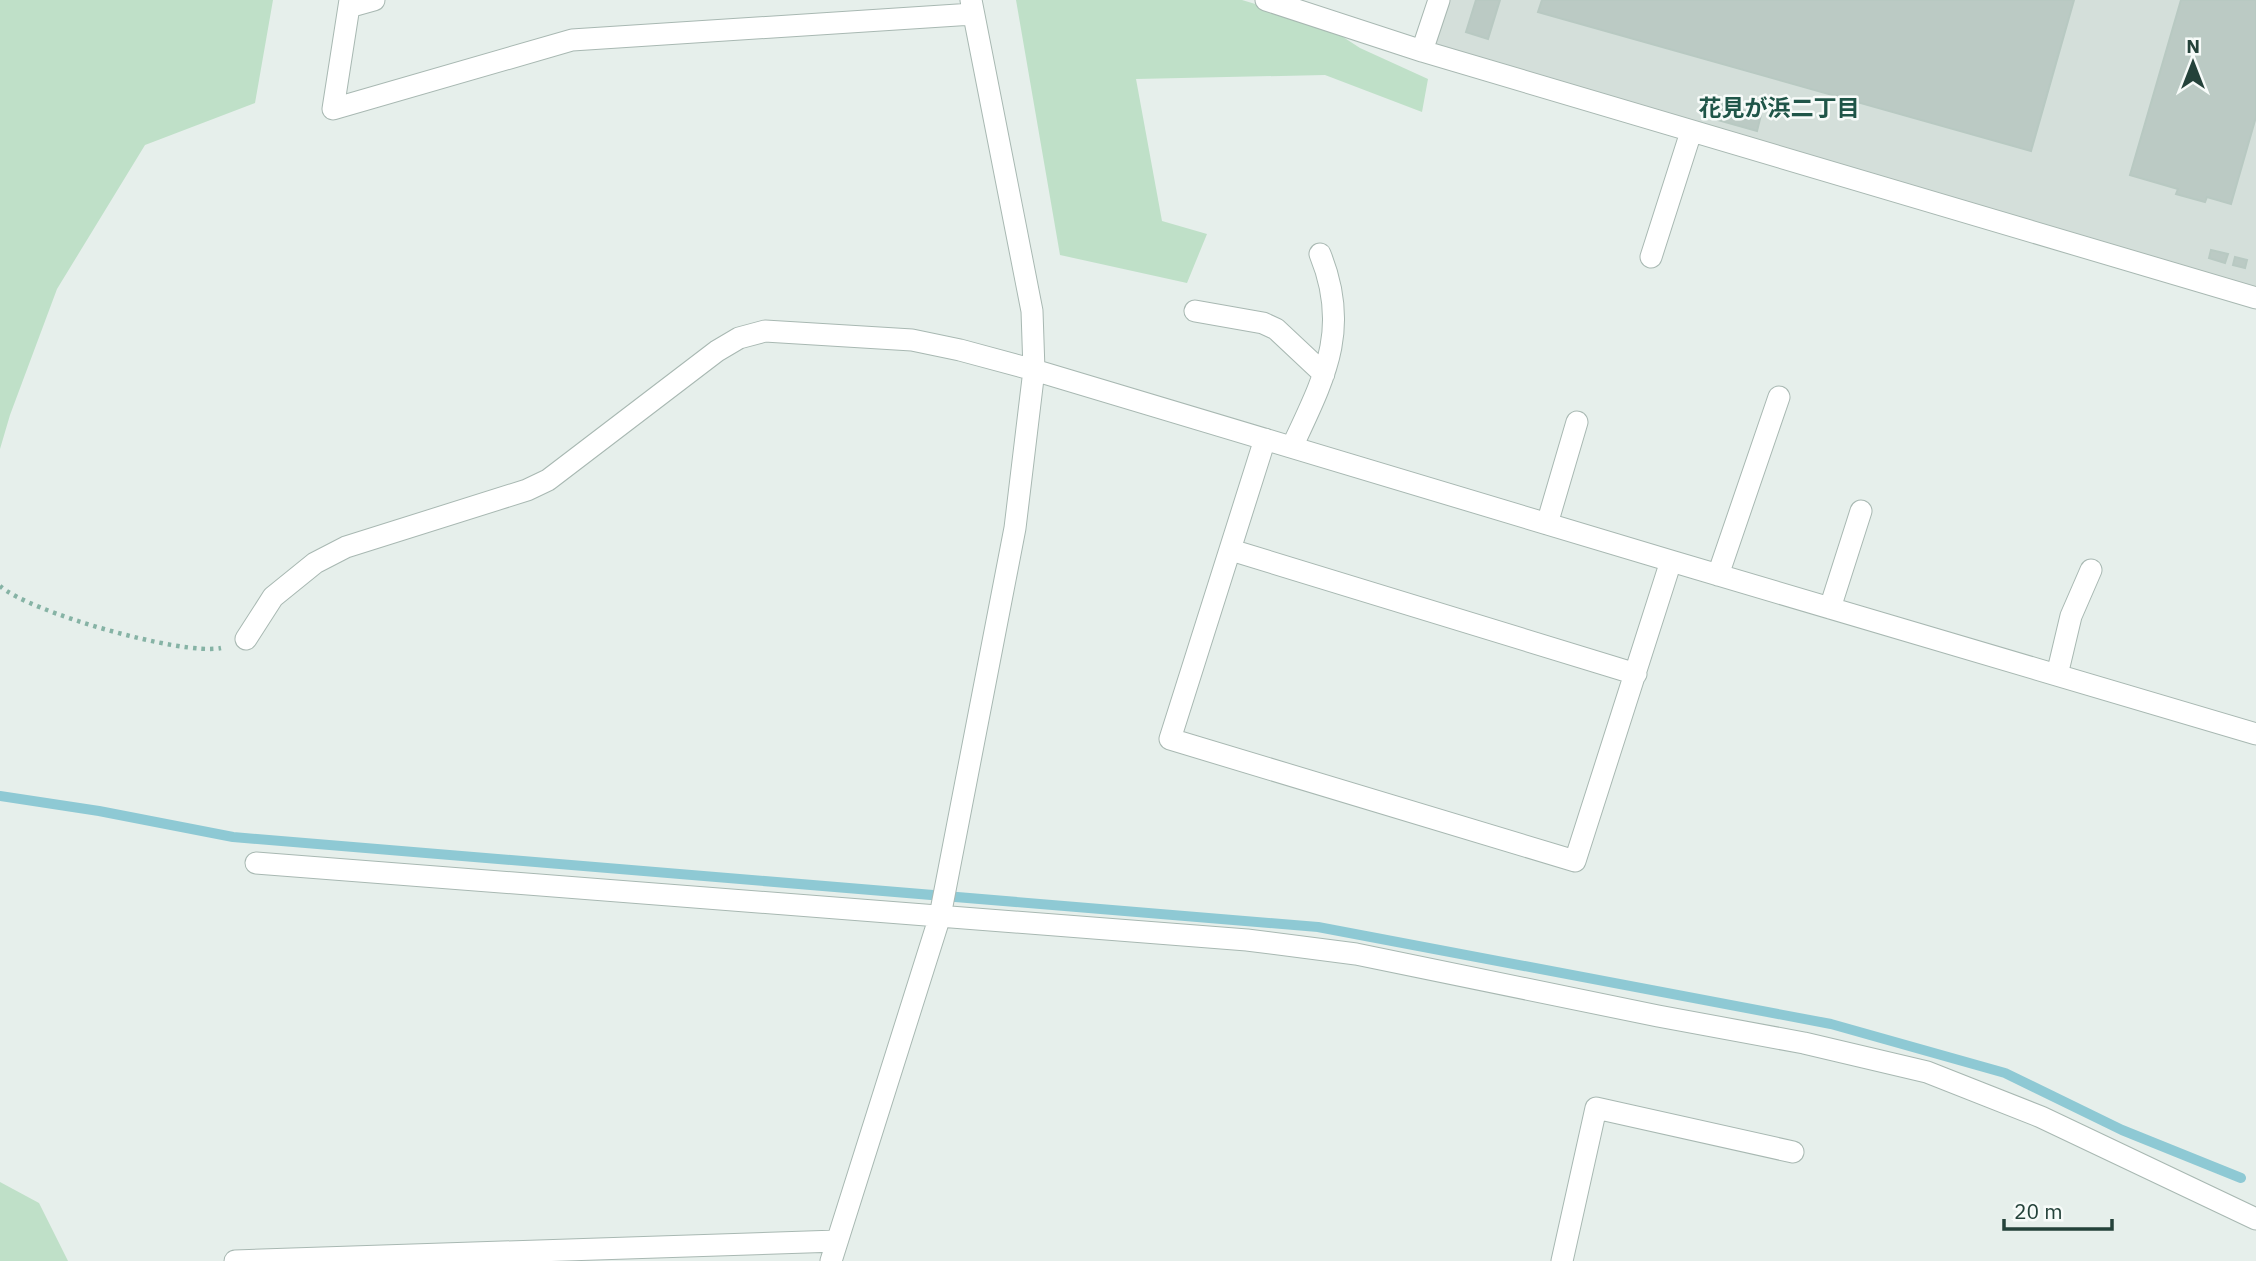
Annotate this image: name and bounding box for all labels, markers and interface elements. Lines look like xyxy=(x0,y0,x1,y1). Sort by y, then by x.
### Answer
north arrow xyxy=(2158,28,2228,98)
text: N xyxy=(2186,34,2200,58)
district label: 花見が浜二丁目 xyxy=(1699,92,1860,122)
scale bar xyxy=(2004,1188,2112,1232)
text: 20 m xyxy=(2014,1197,2063,1225)

